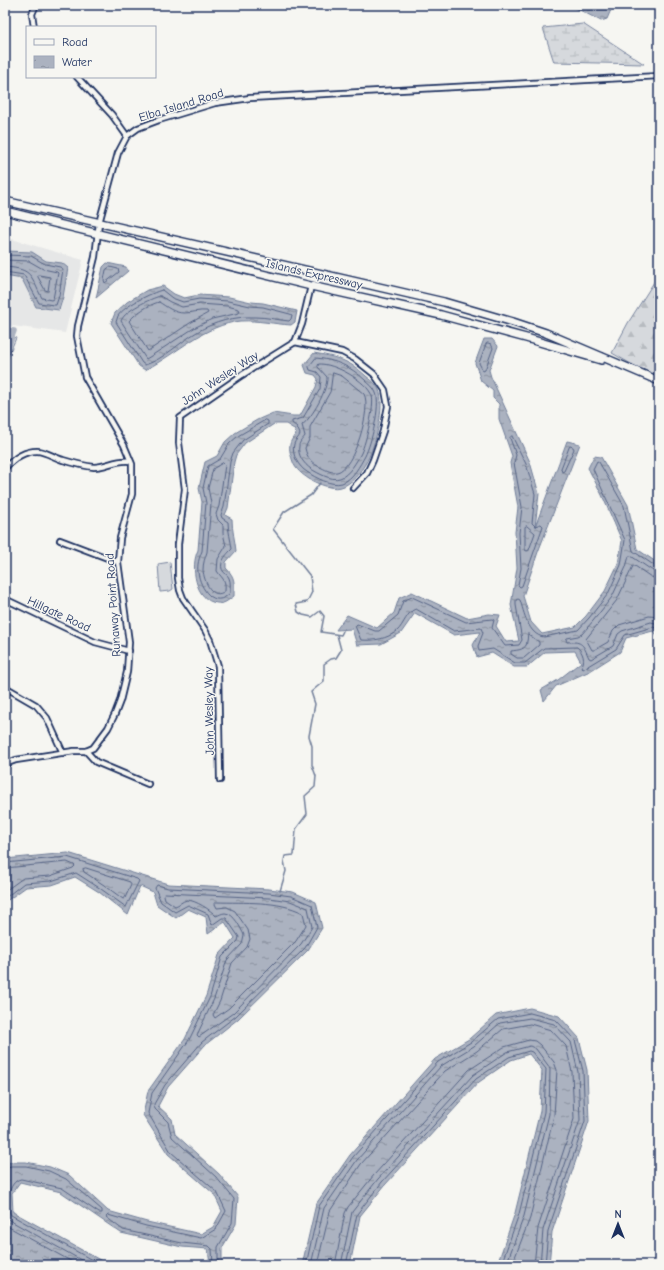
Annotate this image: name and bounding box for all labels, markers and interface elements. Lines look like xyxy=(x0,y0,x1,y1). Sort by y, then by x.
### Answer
legend xyxy=(26,26,156,78)
text: Road xyxy=(62,35,88,49)
text: Water xyxy=(62,55,92,69)
street label: Elba Island Road xyxy=(137,85,225,125)
street label: Islands Expressway xyxy=(264,256,364,292)
street label: John Wesley Way xyxy=(179,348,262,408)
street label: Runaway Point Road xyxy=(102,553,124,657)
street label: Hillgate Road xyxy=(25,593,93,635)
street label: John Wesley Way xyxy=(201,666,217,755)
north arrow xyxy=(598,1204,638,1244)
text: N xyxy=(614,1208,622,1221)

